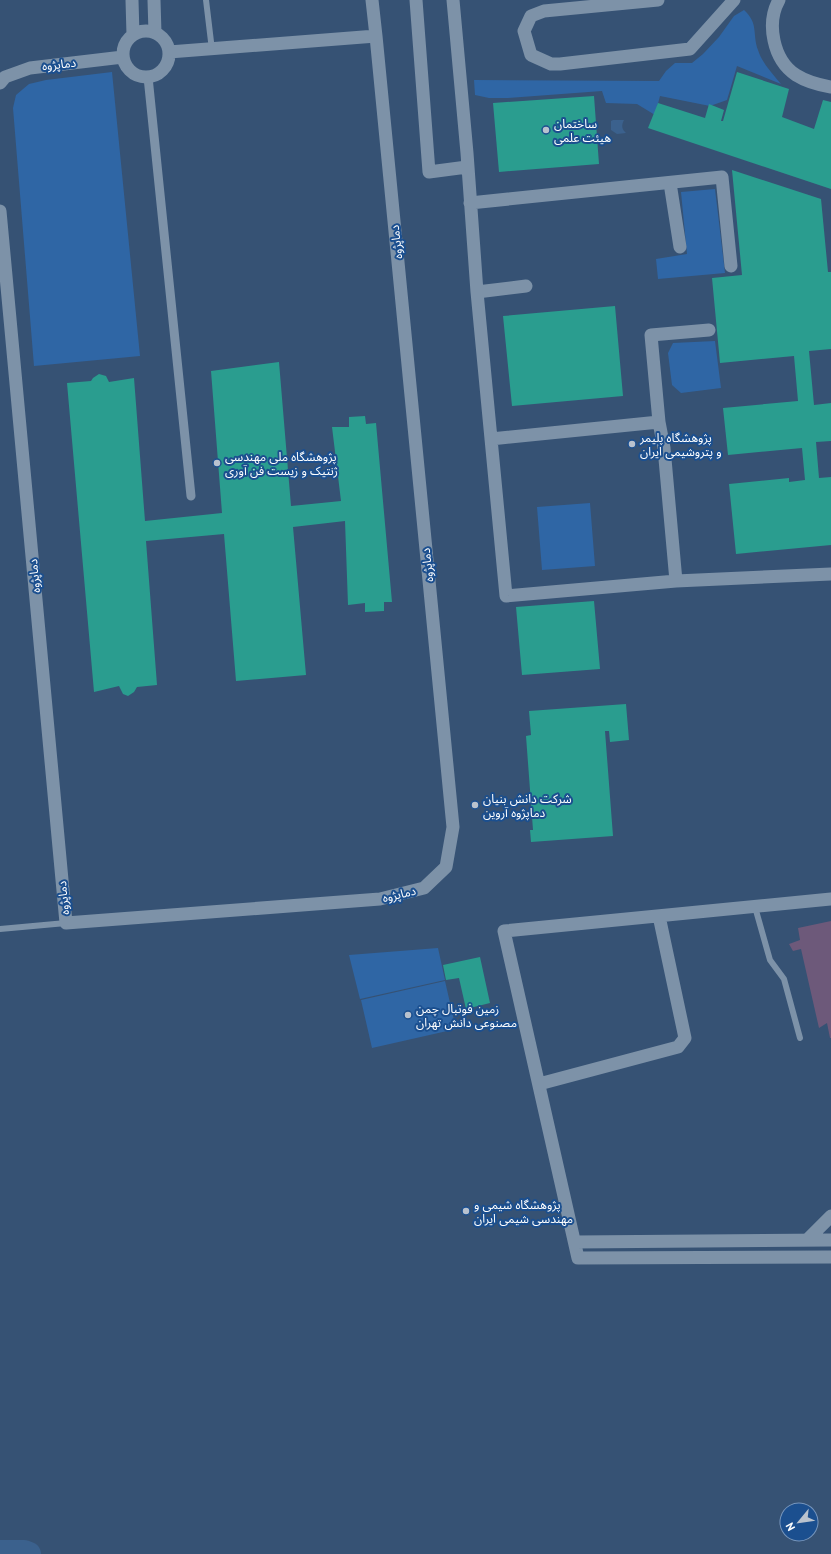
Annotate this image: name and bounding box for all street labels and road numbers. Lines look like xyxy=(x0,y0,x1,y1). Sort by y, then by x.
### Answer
street label: دماپژوه xyxy=(41,55,77,74)
street label: دماپژوه xyxy=(387,224,406,260)
street label: دماپژوه xyxy=(418,547,437,583)
street label: دماپژوه xyxy=(25,558,44,594)
street label: دماپژوه xyxy=(54,880,73,916)
street label: دماپژوه xyxy=(381,883,418,906)

